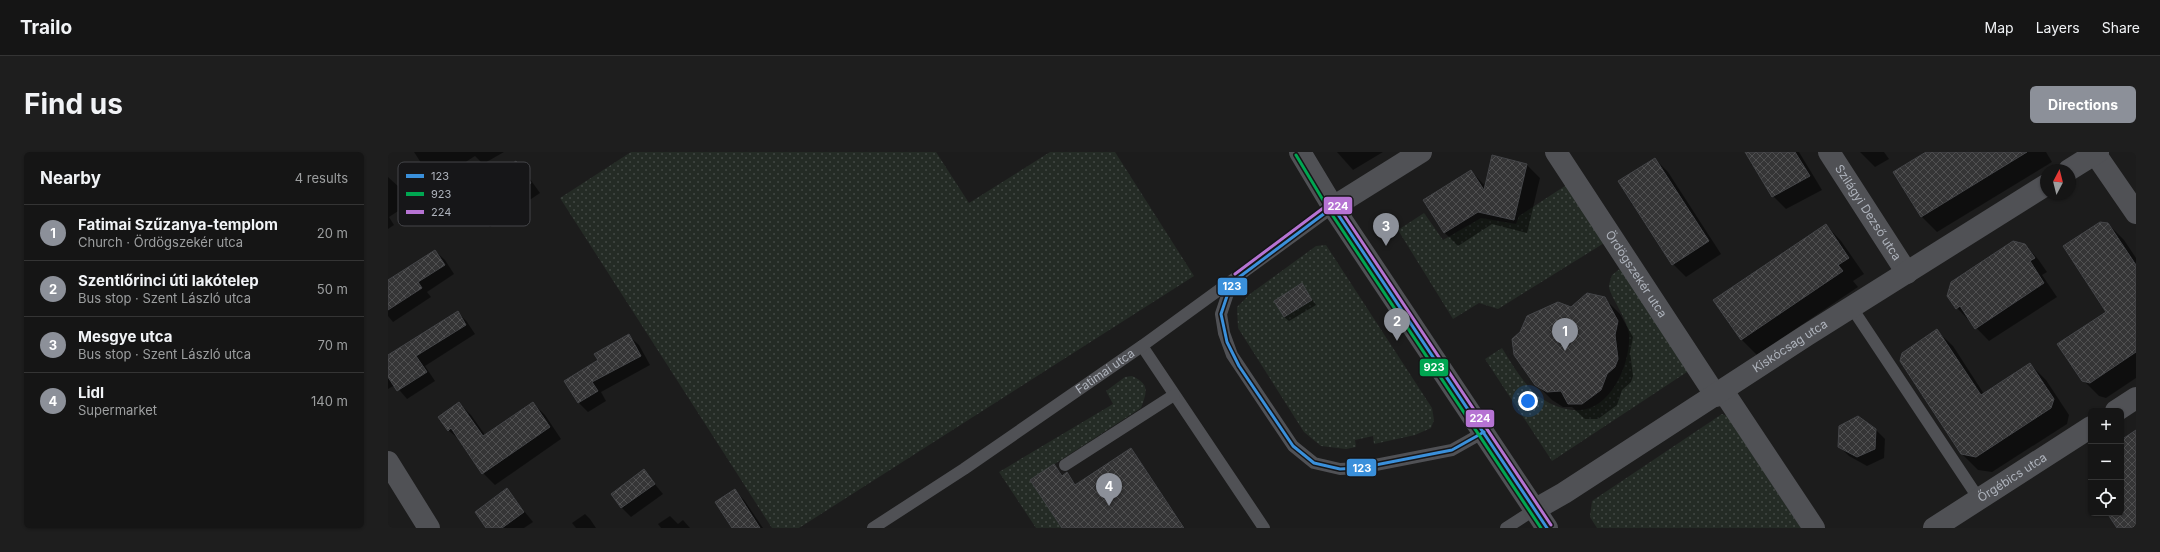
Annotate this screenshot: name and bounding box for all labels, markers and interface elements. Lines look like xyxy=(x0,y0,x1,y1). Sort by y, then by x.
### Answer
text: Trailo xyxy=(20,16,72,39)
text: Map xyxy=(1985,19,2014,36)
text: Layers xyxy=(2036,19,2080,36)
text: Share xyxy=(2102,19,2140,36)
button: Directions xyxy=(2030,86,2136,123)
text: Find us xyxy=(24,87,123,121)
legend xyxy=(398,162,530,226)
street label: Szilágyi Dezső utca xyxy=(1832,162,1905,263)
north arrow xyxy=(2040,164,2076,200)
text: Nearby xyxy=(40,168,101,188)
text: 123 xyxy=(431,169,449,183)
text: 4 results xyxy=(295,170,348,186)
text: 923 xyxy=(431,187,452,201)
line badge: 224 xyxy=(1323,196,1353,215)
text: 224 xyxy=(1327,199,1349,213)
text: 224 xyxy=(431,205,451,219)
pin: 3 xyxy=(1373,213,1399,246)
text: Fatimai Szűzanya-templom xyxy=(78,215,278,234)
text: 1 xyxy=(50,225,56,241)
text: 20 m xyxy=(317,225,348,241)
street label: Ördögszekér utca xyxy=(1602,227,1670,320)
text: Church · Ördögszekér utca xyxy=(78,234,243,250)
text: Szentlőrinci úti lakótelep xyxy=(78,271,259,290)
line badge: 123 xyxy=(1217,277,1248,296)
text: 123 xyxy=(1223,279,1241,293)
text: 2 xyxy=(49,281,57,297)
text: 50 m xyxy=(317,281,348,297)
text: Bus stop · Szent László utca xyxy=(78,290,251,306)
pin: 2 xyxy=(1384,308,1410,341)
street label: Kiskócsag utca xyxy=(1749,316,1830,375)
pin: 1 xyxy=(1552,318,1578,351)
text: Mesgye utca xyxy=(78,327,172,346)
text: 3 xyxy=(49,337,57,353)
text: 70 m xyxy=(318,337,348,353)
street label: Fatimai utca xyxy=(1072,345,1137,397)
text: Bus stop · Szent László utca xyxy=(78,346,251,362)
line badge: 923 xyxy=(1419,358,1449,377)
text: 923 xyxy=(1423,360,1445,374)
text: Lidl xyxy=(78,383,104,402)
your location xyxy=(1518,391,1538,411)
text: 4 xyxy=(49,393,57,409)
text: 140 m xyxy=(311,393,348,409)
text: Supermarket xyxy=(78,402,157,418)
map controls xyxy=(2088,408,2124,516)
button: + xyxy=(2088,408,2124,444)
line badge: 224 xyxy=(1465,409,1495,428)
text: 224 xyxy=(1469,411,1491,425)
button: − xyxy=(2088,444,2124,480)
street label: Őrgébics utca xyxy=(1975,449,2049,505)
line badge: 123 xyxy=(1346,458,1377,477)
text: 123 xyxy=(1353,461,1371,475)
pin: 4 xyxy=(1096,473,1122,506)
button: locate xyxy=(2088,480,2124,516)

